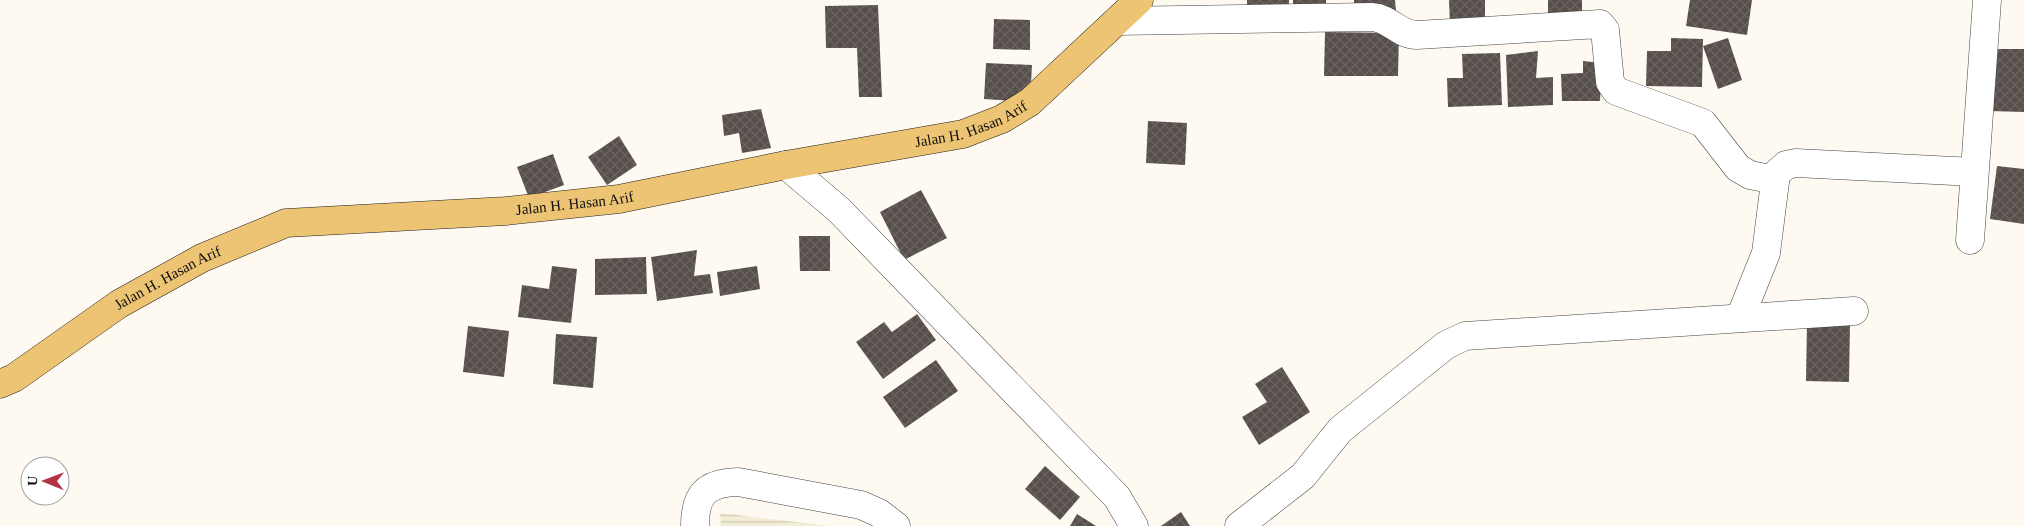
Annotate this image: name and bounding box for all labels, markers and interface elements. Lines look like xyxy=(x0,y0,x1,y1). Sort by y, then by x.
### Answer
street label: Jalan H. Hasan Arif xyxy=(913,98,1030,150)
street label: Jalan H. Hasan Arif xyxy=(515,188,635,218)
street label: Jalan H. Hasan Arif xyxy=(111,243,223,313)
north arrow xyxy=(20,456,70,506)
text: U xyxy=(25,476,40,486)

